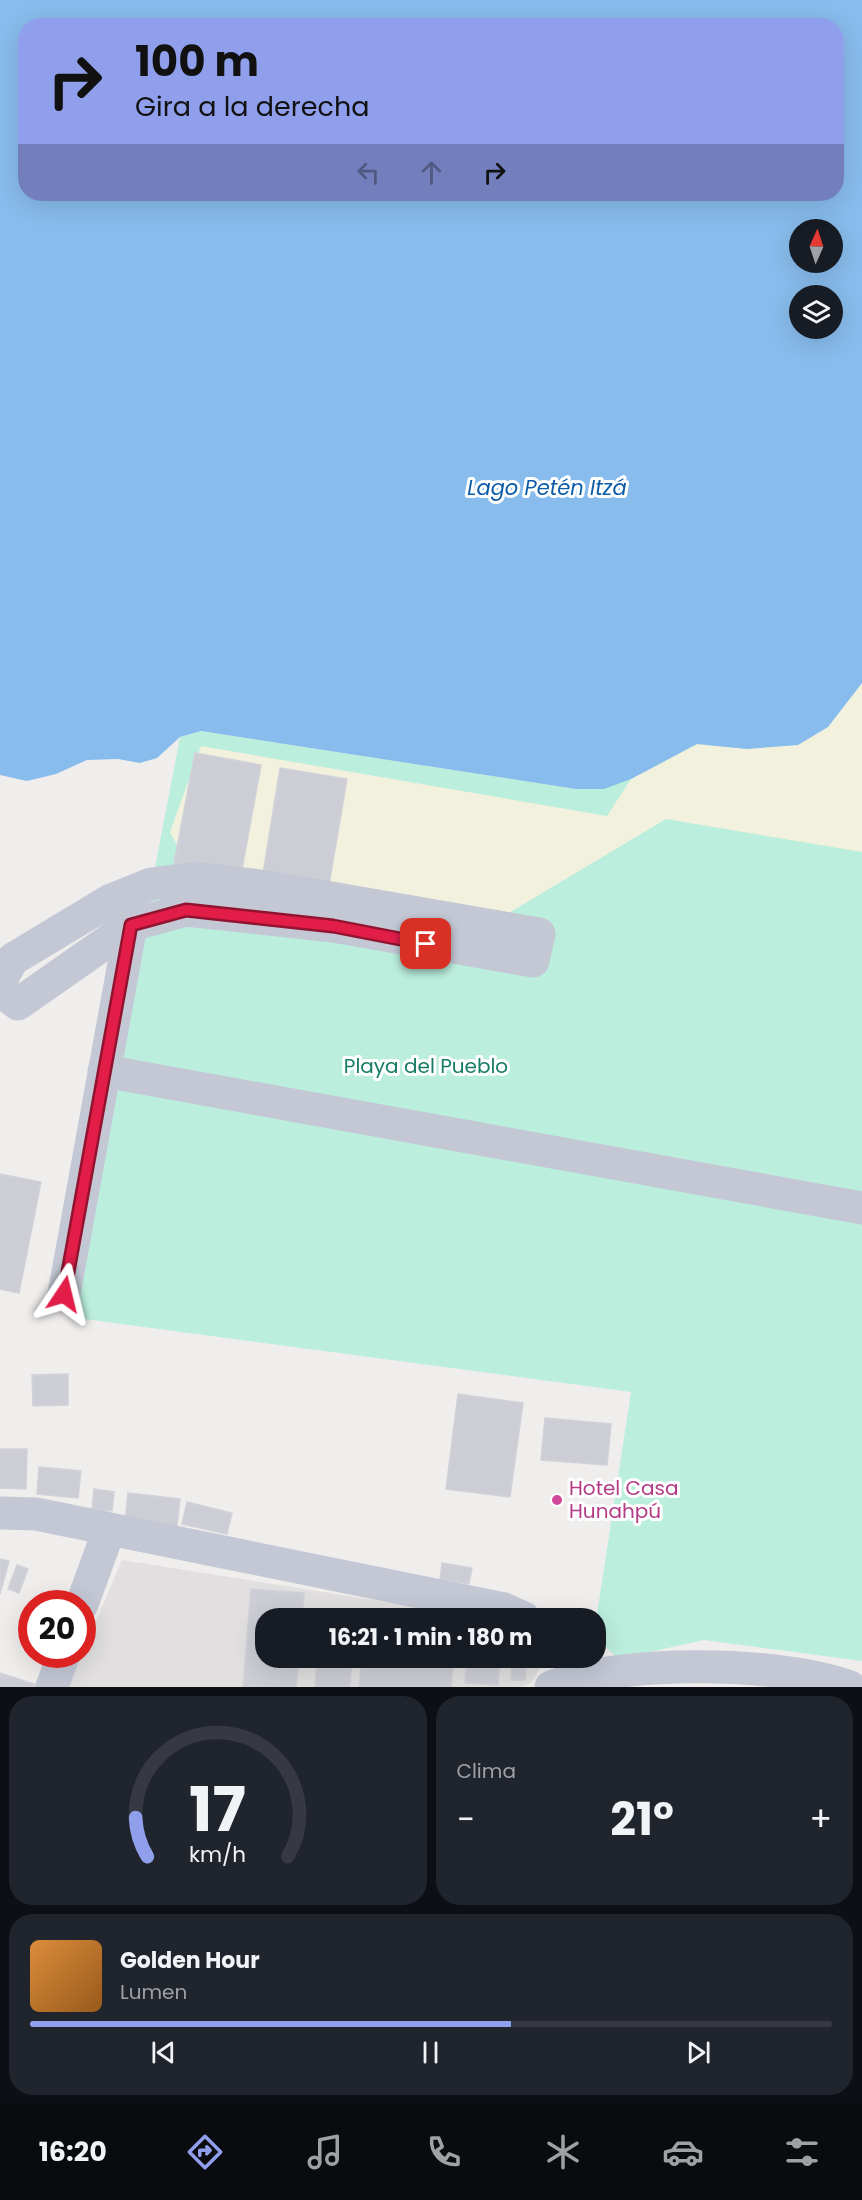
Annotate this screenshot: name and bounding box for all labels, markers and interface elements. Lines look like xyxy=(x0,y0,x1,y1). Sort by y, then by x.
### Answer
text: 100 m xyxy=(135,32,259,91)
icon: right xyxy=(36,42,114,120)
text: Gira a la derecha xyxy=(135,88,369,125)
icon: left xyxy=(352,156,385,189)
icon: ahead xyxy=(415,156,448,189)
icon: right xyxy=(478,156,511,189)
north arrow xyxy=(789,219,843,273)
map controls xyxy=(789,219,843,339)
button: layers xyxy=(789,285,843,339)
water label: Lago Petén Itzá xyxy=(467,473,627,502)
pin xyxy=(400,918,451,969)
icon: arrive xyxy=(409,927,442,960)
park label: Playa del Pueblo xyxy=(344,1052,508,1080)
position arrow xyxy=(32,1262,96,1326)
place label: Hotel Casa Hunahpú xyxy=(569,1474,679,1525)
marker: Hotel Casa Hunahpú xyxy=(550,1493,564,1507)
speed limit sign: 20 xyxy=(18,1590,96,1668)
text: 16:21 · 1 min · 180 m xyxy=(329,1622,532,1653)
text: Clima xyxy=(457,1757,516,1785)
text: 17 xyxy=(189,1765,246,1853)
text: 21° xyxy=(610,1788,674,1851)
text: − xyxy=(457,1796,475,1843)
text: + xyxy=(809,1796,832,1843)
text: km/h xyxy=(189,1840,246,1871)
text: Golden Hour xyxy=(120,1945,260,1976)
text: Lumen xyxy=(120,1978,187,2006)
icon: previous xyxy=(147,2036,180,2069)
icon: pause xyxy=(414,2036,447,2069)
icon: next xyxy=(682,2036,715,2069)
icon: directions xyxy=(184,2131,226,2173)
icon: music xyxy=(304,2131,346,2173)
icon: phone xyxy=(423,2131,465,2173)
icon: climate xyxy=(542,2131,584,2173)
icon: car xyxy=(662,2131,704,2173)
icon: filters xyxy=(781,2131,823,2173)
text: 16:20 xyxy=(39,2133,107,2170)

